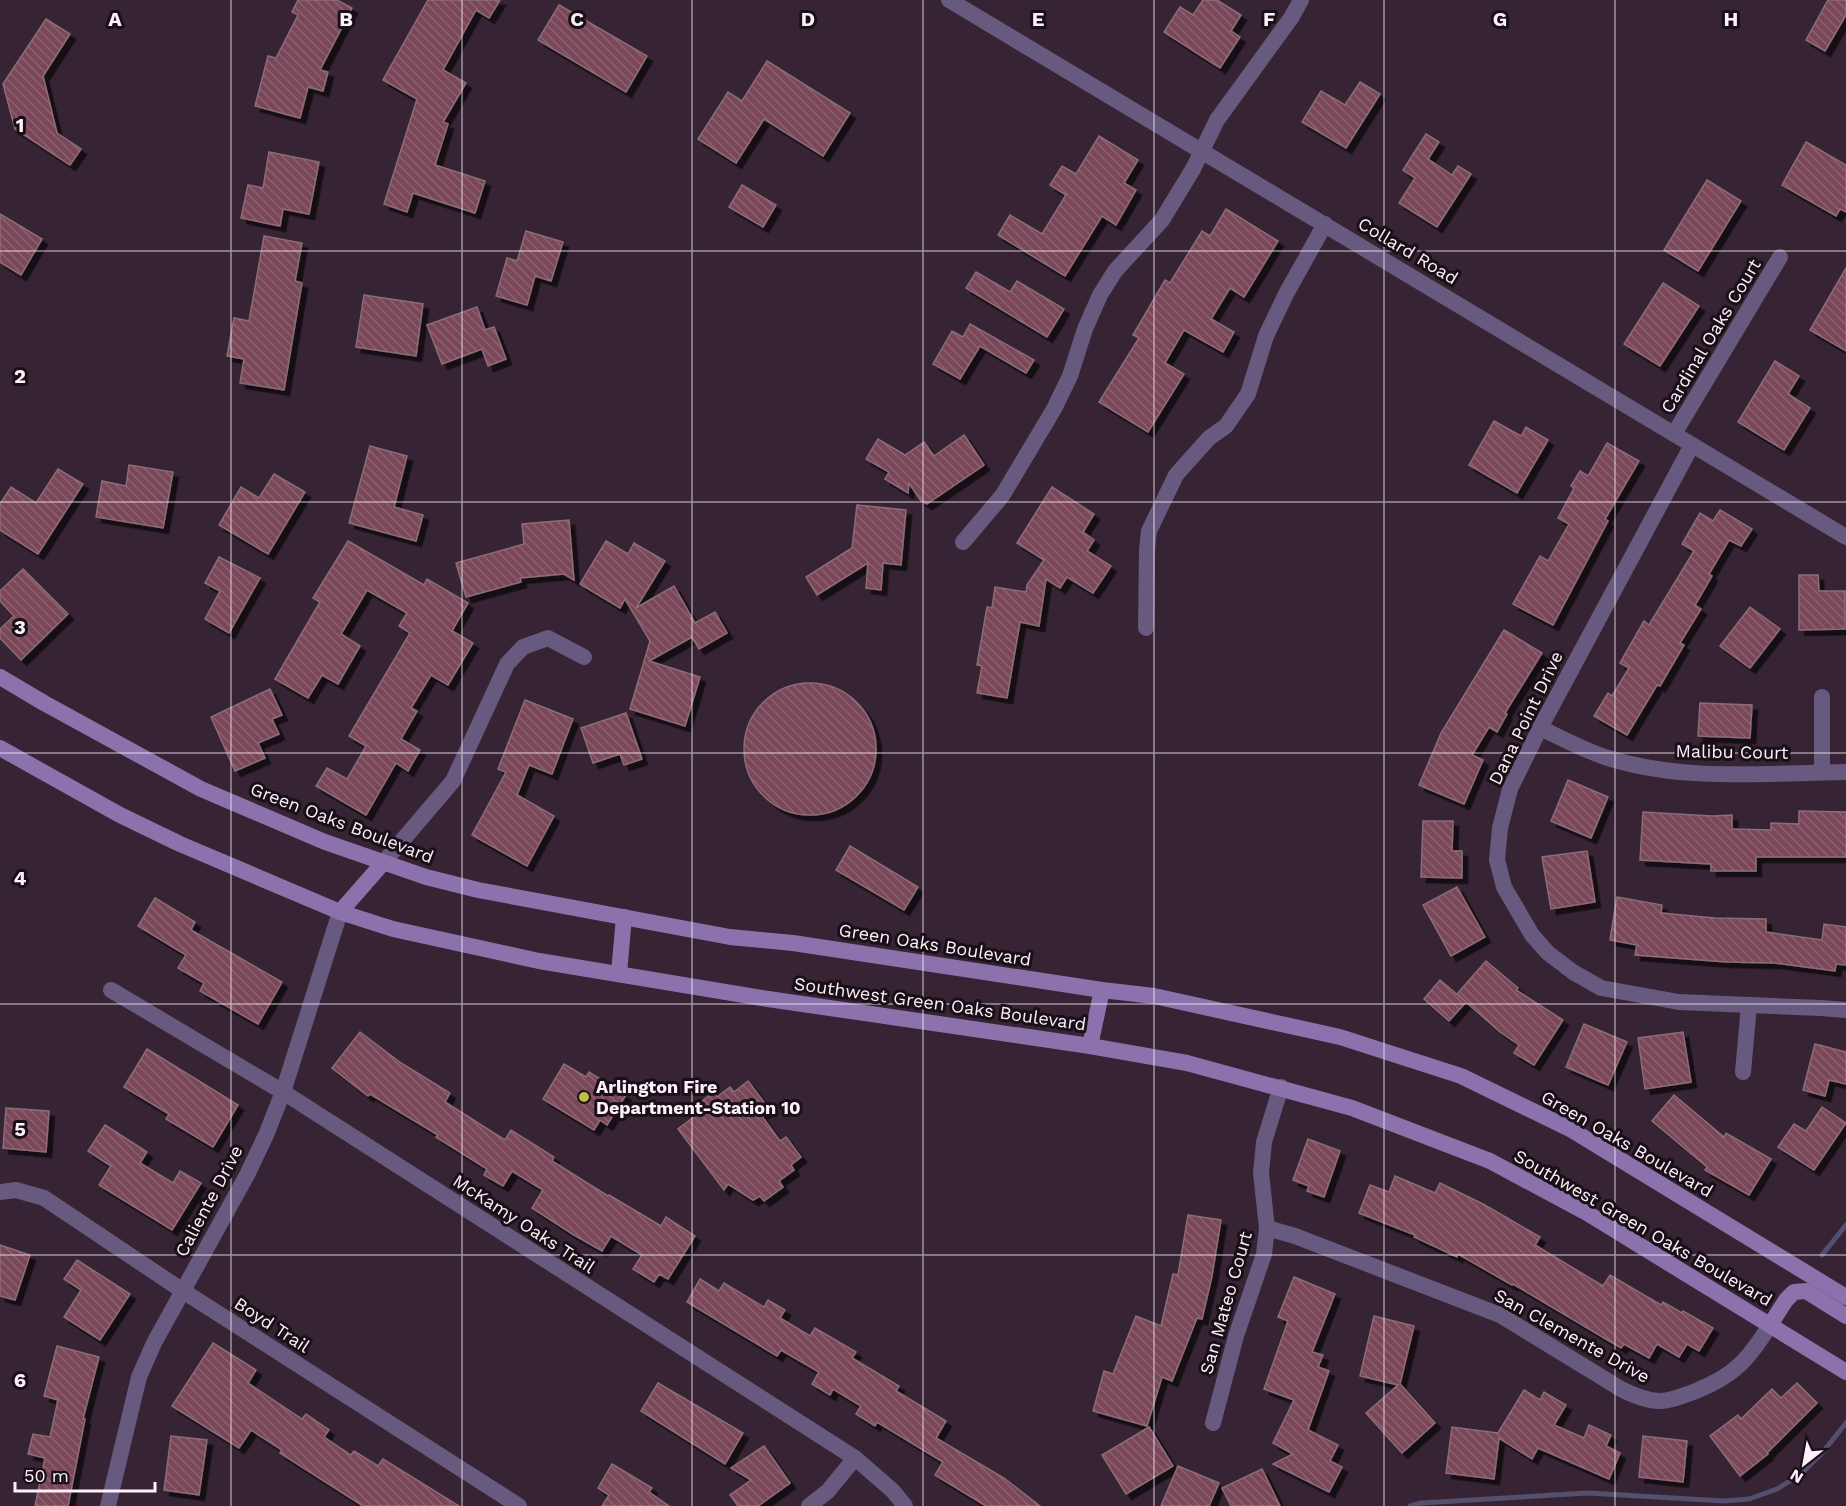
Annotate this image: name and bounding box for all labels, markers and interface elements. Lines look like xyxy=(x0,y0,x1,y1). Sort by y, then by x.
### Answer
text: A xyxy=(108,7,122,31)
text: B xyxy=(339,7,353,31)
text: C xyxy=(570,7,584,31)
text: D xyxy=(801,7,815,31)
text: E xyxy=(1032,7,1044,31)
text: F xyxy=(1263,7,1275,31)
text: G xyxy=(1493,7,1507,31)
text: H xyxy=(1724,7,1738,31)
text: 1 xyxy=(16,113,24,137)
street label: Collard Road xyxy=(1355,213,1462,289)
street label: Cardinal Oaks Court xyxy=(1656,255,1765,417)
text: 2 xyxy=(14,364,26,388)
text: 3 xyxy=(14,615,26,639)
street label: Dana Point Drive xyxy=(1484,648,1567,788)
street label: Malibu Court xyxy=(1675,740,1789,763)
street label: Green Oaks Boulevard xyxy=(248,778,437,867)
text: 4 xyxy=(14,866,27,890)
street label: Green Oaks Boulevard xyxy=(837,919,1033,970)
street label: Southwest Green Oaks Boulevard xyxy=(793,973,1087,1034)
place label: Arlington Fire Department-Station 10 xyxy=(596,1076,801,1118)
street label: Green Oaks Boulevard xyxy=(1538,1086,1717,1201)
marker: Arlington Fire Department-Station 10 xyxy=(577,1090,591,1104)
text: 5 xyxy=(14,1117,26,1141)
street label: Caliente Drive xyxy=(170,1142,247,1260)
street label: Southwest Green Oaks Boulevard xyxy=(1510,1145,1776,1310)
street label: McKamy Oaks Trail xyxy=(449,1170,600,1278)
street label: San Mateo Court xyxy=(1195,1229,1256,1377)
street label: San Clemente Drive xyxy=(1491,1284,1654,1387)
street label: Boyd Trail xyxy=(231,1292,314,1357)
text: 6 xyxy=(14,1368,26,1392)
north arrow xyxy=(1774,1434,1834,1494)
scale bar xyxy=(15,1455,154,1493)
text: 50 m xyxy=(24,1465,69,1486)
text: N xyxy=(1787,1465,1807,1488)

